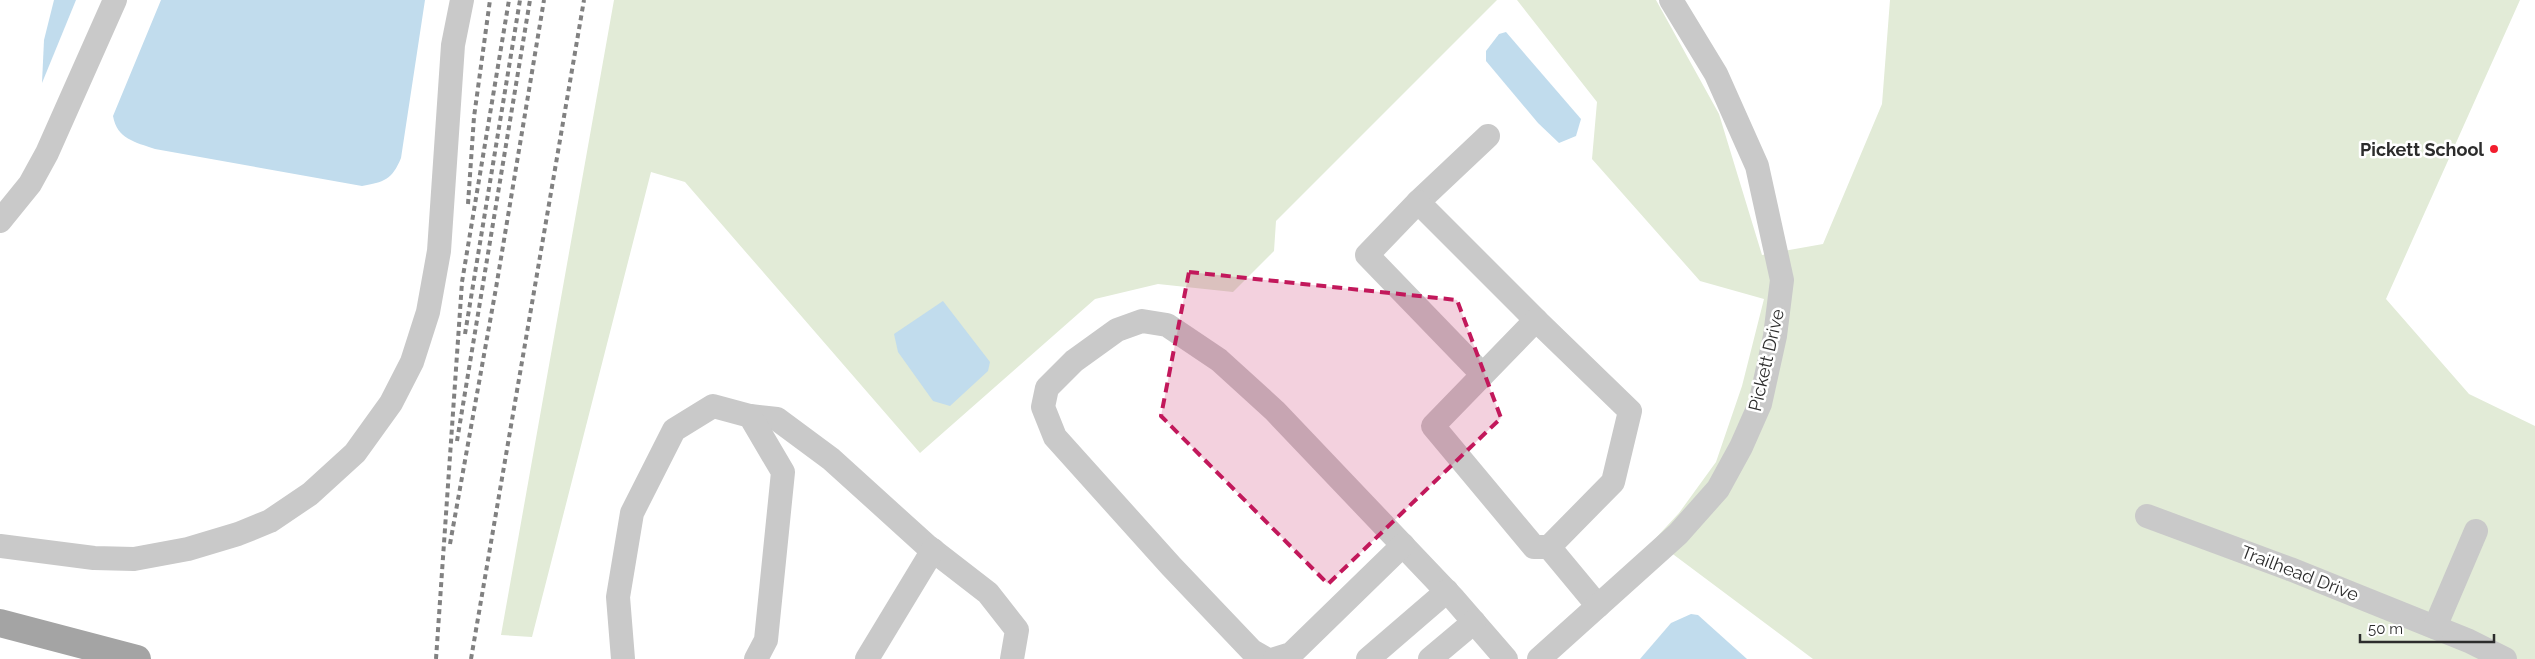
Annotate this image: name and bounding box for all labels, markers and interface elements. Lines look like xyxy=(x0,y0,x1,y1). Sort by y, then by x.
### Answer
place label: Pickett School xyxy=(2360,139,2484,160)
marker: Pickett School xyxy=(2488,143,2500,155)
street label: Pickett Drive xyxy=(1744,306,1788,413)
street label: Trailhead Drive xyxy=(2238,541,2362,605)
scale bar xyxy=(2360,612,2494,644)
text: 50 m xyxy=(2368,620,2403,638)

